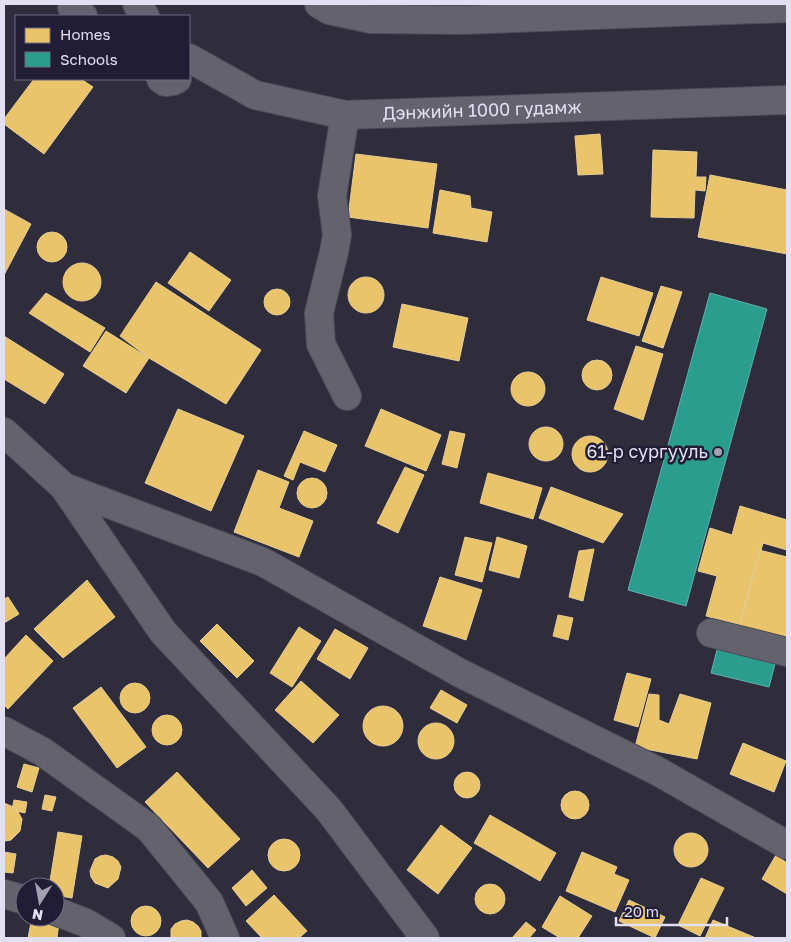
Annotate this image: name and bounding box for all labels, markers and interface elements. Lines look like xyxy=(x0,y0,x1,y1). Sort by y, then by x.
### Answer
legend xyxy=(15,15,190,80)
text: Homes xyxy=(60,25,110,43)
text: Schools xyxy=(60,50,118,68)
street label: Дэнжийн 1000 гудамж xyxy=(382,95,582,124)
place label: 61-р сургууль xyxy=(586,440,708,462)
marker: 61-р сургууль xyxy=(712,446,724,458)
north arrow xyxy=(15,877,65,927)
scale bar xyxy=(616,894,727,926)
text: 20 m xyxy=(624,902,659,920)
text: N xyxy=(31,906,44,925)

